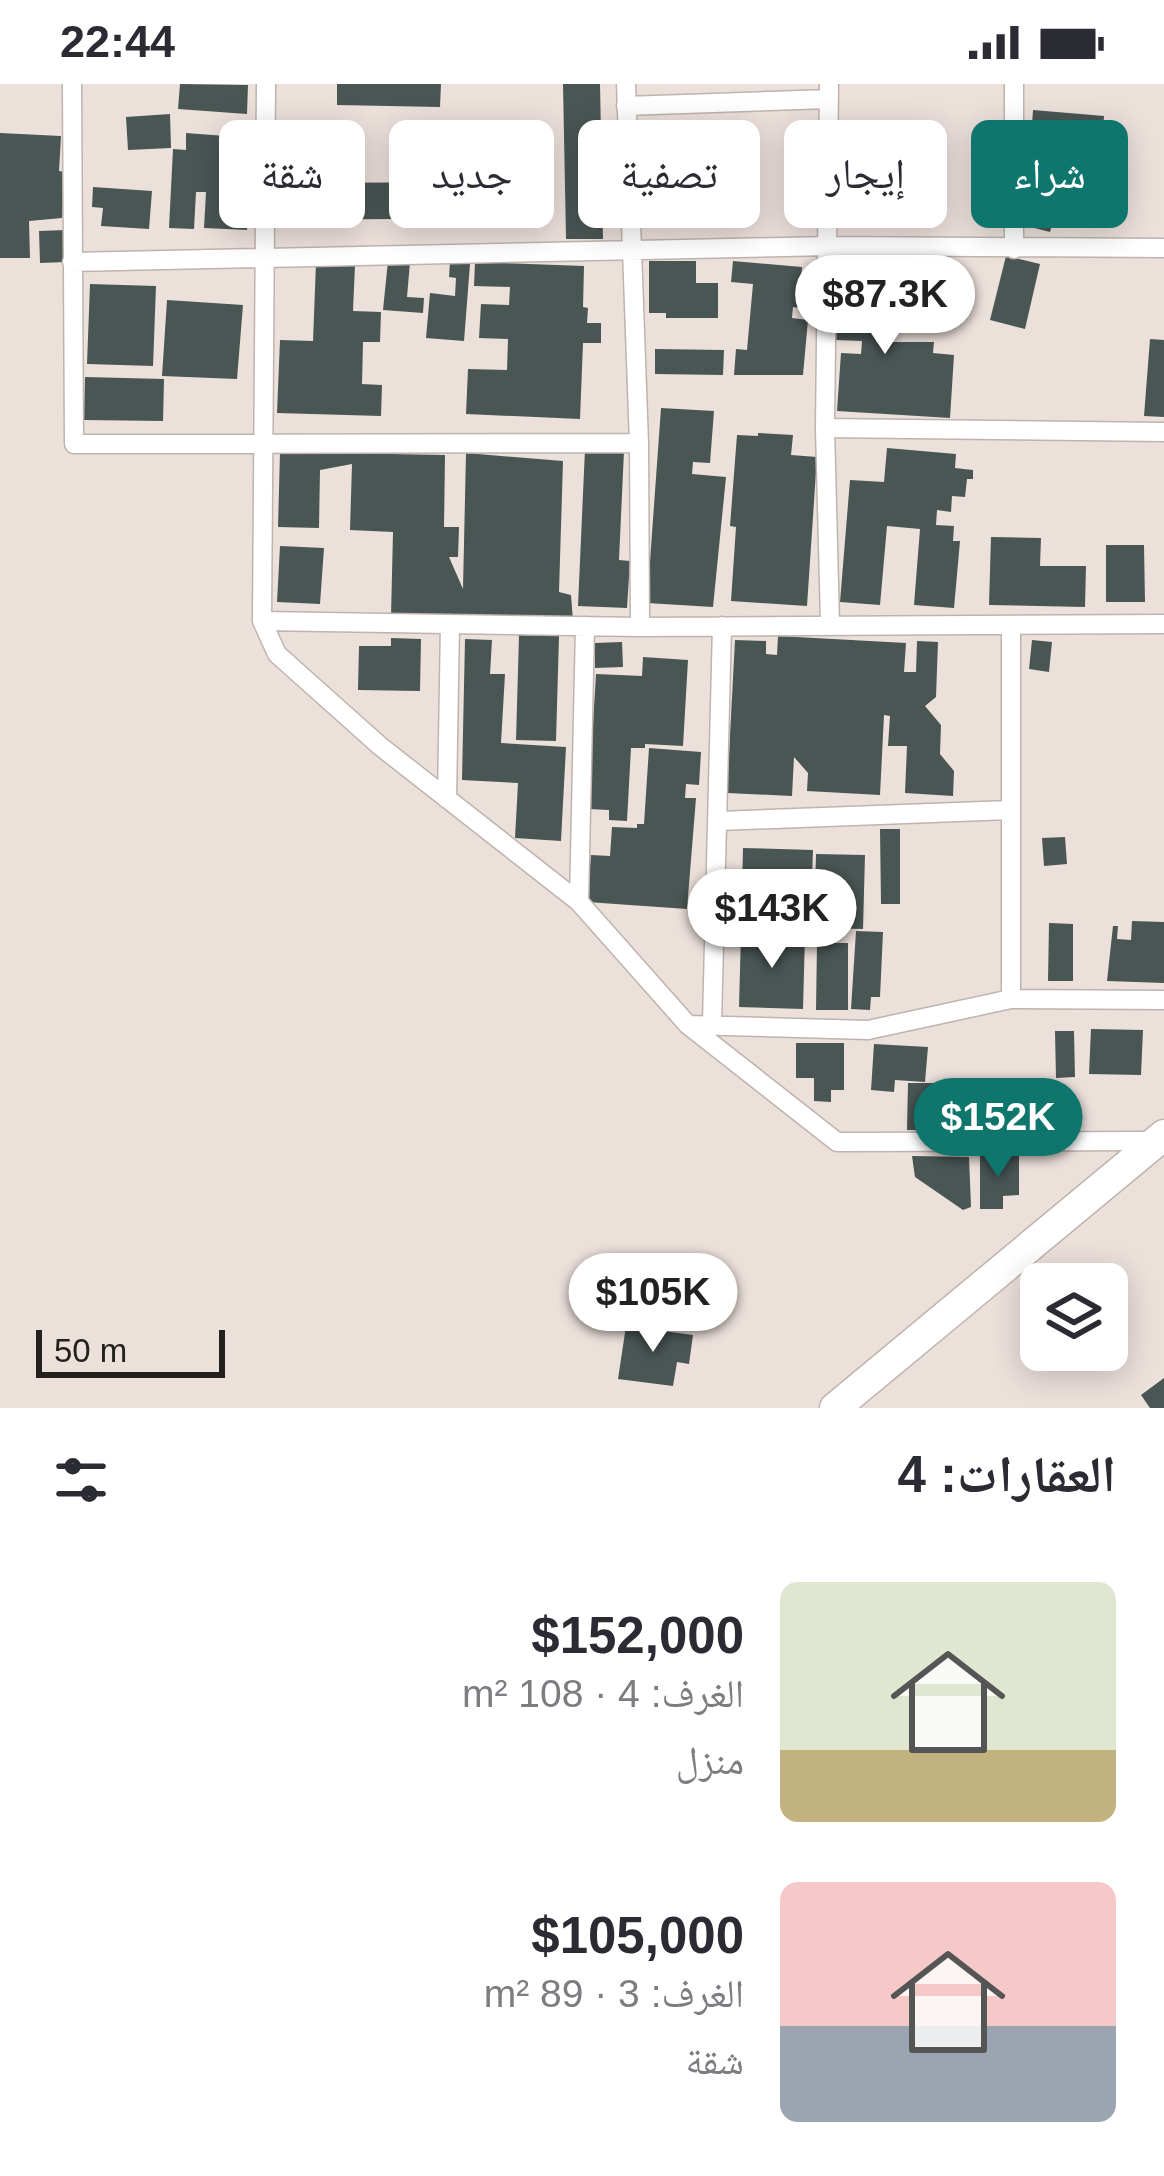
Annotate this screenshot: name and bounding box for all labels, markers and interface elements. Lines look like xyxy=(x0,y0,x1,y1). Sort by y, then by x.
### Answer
text: 22:44 xyxy=(60,16,175,67)
chip: شقة xyxy=(219,120,365,228)
chip: جديد xyxy=(389,120,554,228)
chip: تصفية xyxy=(578,120,760,228)
chip: إيجار xyxy=(784,120,947,228)
chip: شراء xyxy=(971,120,1128,228)
pin: $87.3K xyxy=(787,255,983,357)
text: $87.3K xyxy=(822,272,948,315)
pin: $143K xyxy=(688,869,856,971)
text: $143K xyxy=(715,886,829,929)
pin: $152K xyxy=(914,1078,1082,1180)
text: $152K xyxy=(941,1095,1055,1138)
pin: $105K xyxy=(569,1253,737,1355)
map controls xyxy=(1020,1263,1128,1371)
button: layers xyxy=(1020,1263,1128,1371)
text: $105K xyxy=(596,1270,710,1313)
scale bar xyxy=(36,1324,225,1377)
text: 50 m xyxy=(54,1332,127,1369)
text: العقارات: 4 xyxy=(898,1446,1116,1503)
icon: filters xyxy=(48,1447,114,1513)
text: $152,000 xyxy=(531,1607,744,1664)
icon: home xyxy=(876,1630,1020,1774)
text: الغرف: 4 · 108 m² xyxy=(462,1672,744,1715)
text: منزل xyxy=(676,1739,744,1782)
text: $105,000 xyxy=(531,1907,744,1964)
icon: home xyxy=(876,1930,1020,2074)
text: الغرف: 3 · 89 m² xyxy=(484,1972,744,2015)
text: شقة xyxy=(686,2039,744,2082)

